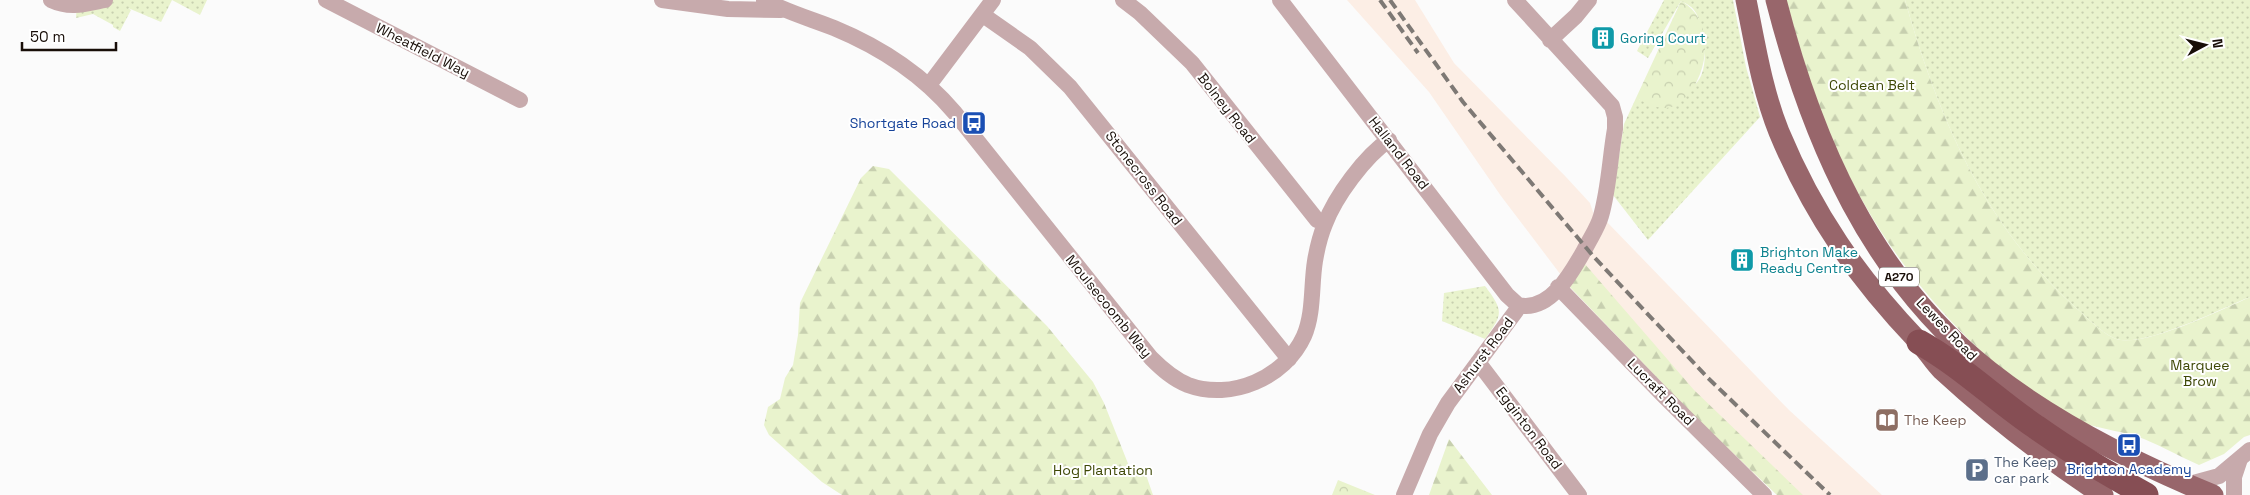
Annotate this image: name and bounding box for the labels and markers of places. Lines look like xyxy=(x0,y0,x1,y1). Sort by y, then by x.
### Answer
building icon: Goring Court xyxy=(1590,25,1616,51)
place label: Goring Court xyxy=(1620,29,1706,47)
bus stop icon: Shortgate Road xyxy=(961,110,987,136)
place label: Shortgate Road xyxy=(850,114,956,132)
place label: Brighton Make Ready Centre xyxy=(1760,243,1858,277)
building icon: Brighton Make Ready Centre xyxy=(1729,247,1755,273)
library icon: The Keep xyxy=(1874,407,1900,433)
place label: The Keep xyxy=(1904,411,1967,429)
bus stop icon: Brighton Academy xyxy=(2116,432,2142,458)
place label: The Keep car park xyxy=(1994,453,2057,487)
parking icon: The Keep car park xyxy=(1964,457,1990,483)
place label: Brighton Academy xyxy=(2066,460,2192,478)

